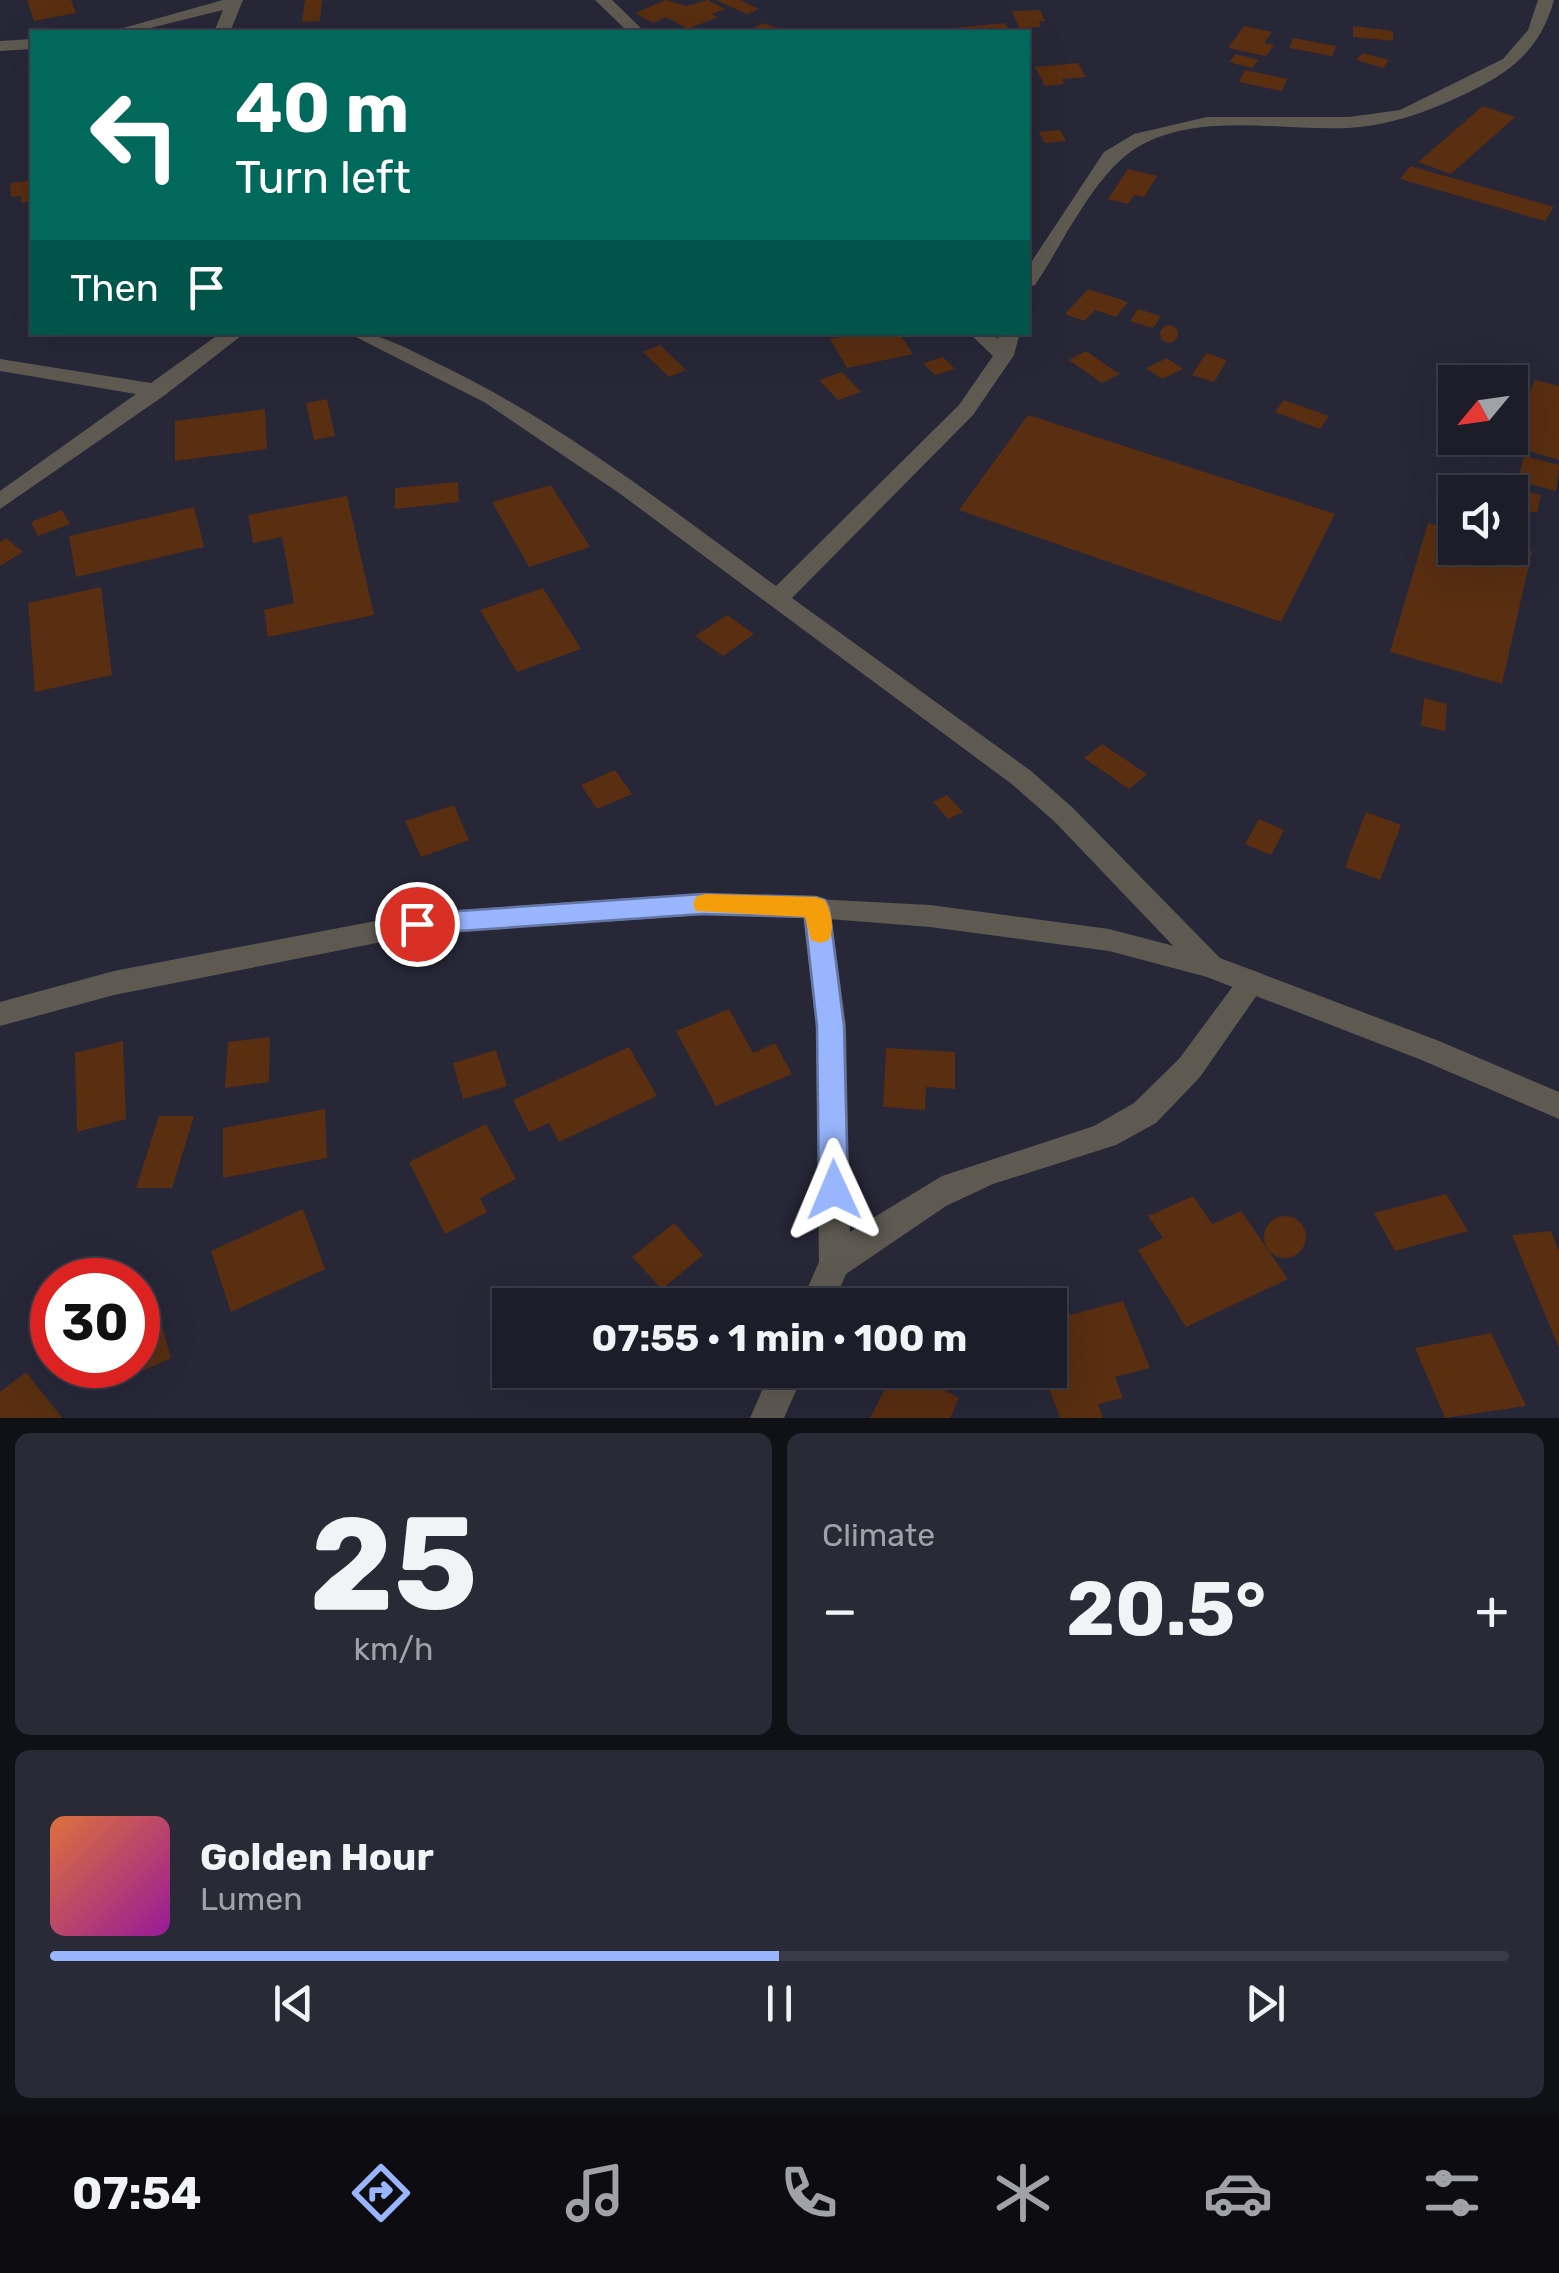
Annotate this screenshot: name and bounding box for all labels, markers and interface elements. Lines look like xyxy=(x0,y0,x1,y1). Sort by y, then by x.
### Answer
text: 40 m xyxy=(235,67,409,150)
icon: left xyxy=(70,70,200,200)
text: Turn left xyxy=(235,151,411,204)
icon: arrive xyxy=(179,260,234,315)
text: Then xyxy=(70,265,159,311)
north arrow xyxy=(1438,365,1528,455)
map controls xyxy=(1438,365,1528,565)
button: sound xyxy=(1438,475,1528,565)
pin xyxy=(375,882,460,967)
icon: arrive xyxy=(390,897,445,952)
position arrow xyxy=(782,1138,886,1242)
speed limit sign: 30 xyxy=(30,1258,160,1388)
text: 07:55 · 1 min · 100 m xyxy=(592,1315,967,1361)
text: 25 xyxy=(309,1487,478,1642)
text: Climate xyxy=(822,1516,935,1554)
text: 20.5° xyxy=(1066,1565,1266,1654)
text: − xyxy=(822,1578,858,1643)
text: + xyxy=(1475,1578,1509,1643)
text: km/h xyxy=(354,1630,433,1668)
text: Golden Hour xyxy=(200,1834,434,1880)
text: Lumen xyxy=(200,1880,303,1918)
icon: previous xyxy=(266,1976,321,2031)
icon: pause xyxy=(752,1976,807,2031)
icon: next xyxy=(1238,1976,1293,2031)
icon: directions xyxy=(346,2158,416,2228)
icon: music xyxy=(560,2158,630,2228)
icon: phone xyxy=(774,2158,844,2228)
icon: climate xyxy=(988,2158,1058,2228)
icon: car xyxy=(1203,2158,1273,2228)
icon: filters xyxy=(1417,2158,1487,2228)
text: 07:54 xyxy=(72,2167,201,2220)

